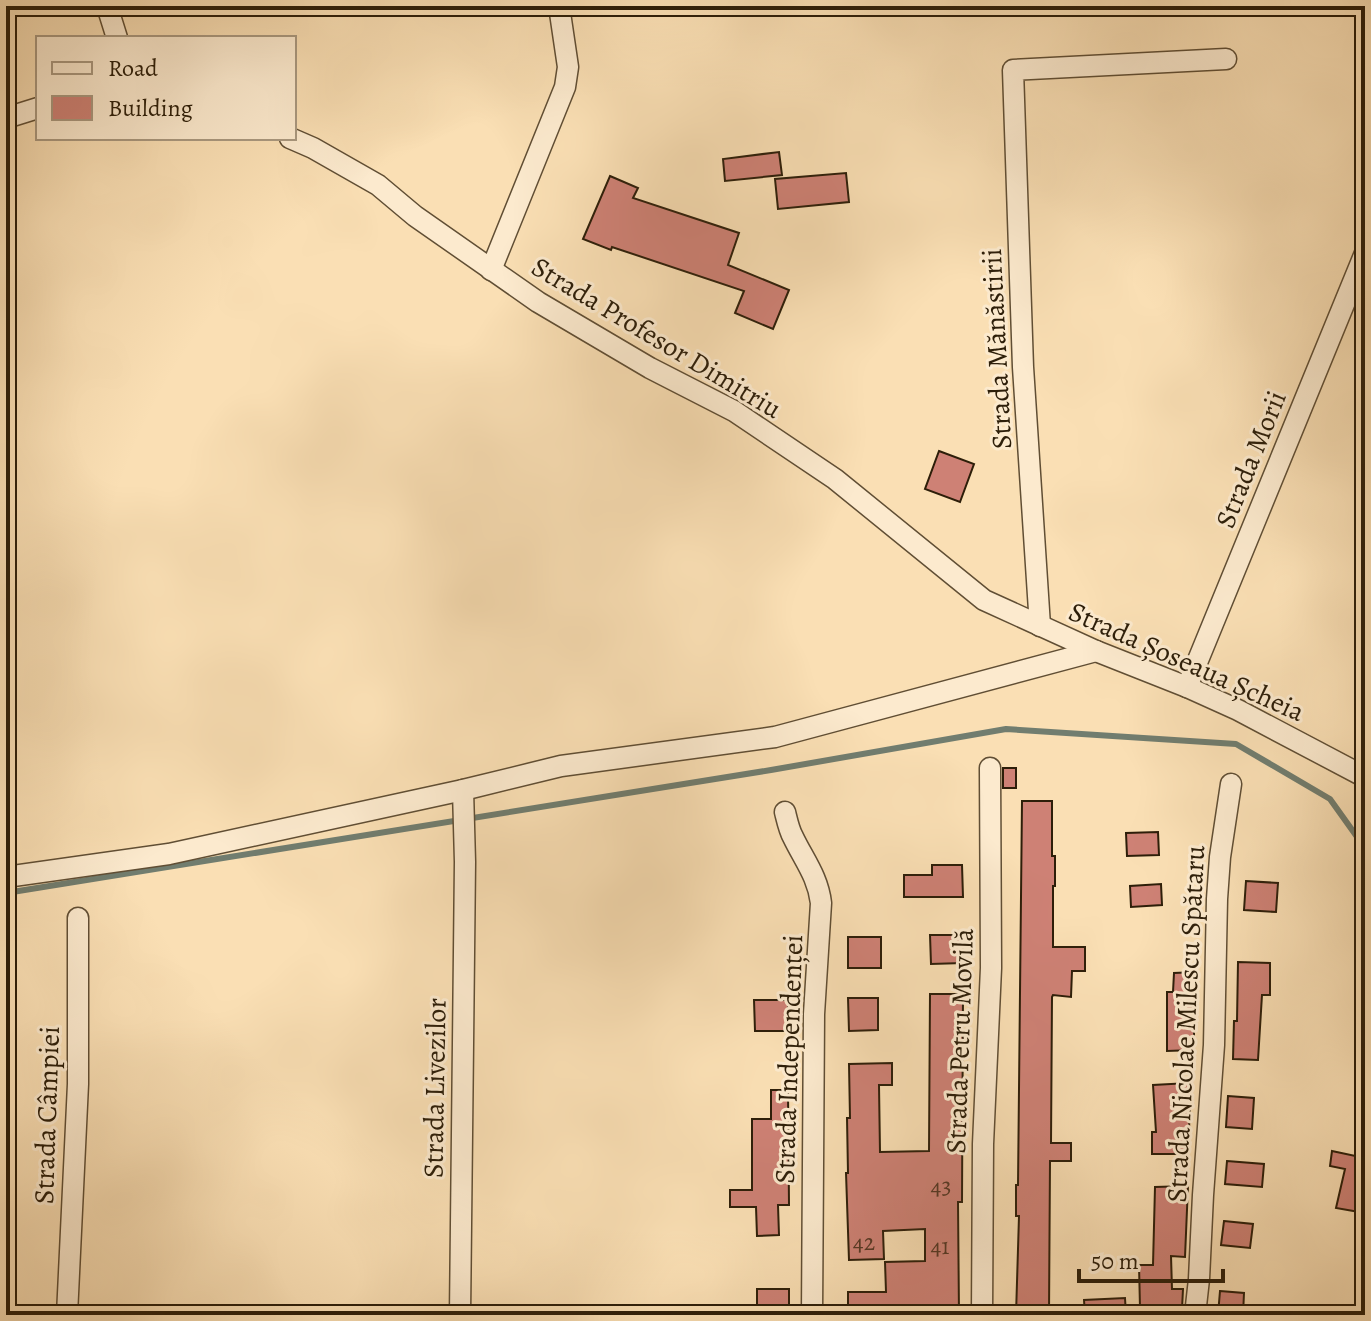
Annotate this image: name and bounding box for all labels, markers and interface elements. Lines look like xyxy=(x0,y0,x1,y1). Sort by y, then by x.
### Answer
legend xyxy=(36,36,296,140)
text: Road xyxy=(108,52,158,84)
text: Building xyxy=(108,92,193,124)
street label: Strada Profesor Dimitriu xyxy=(524,248,789,428)
street label: Strada Mănăstirii xyxy=(973,248,1021,450)
street label: Strada Morii xyxy=(1206,385,1296,534)
street label: Strada Șoseaua Șcheia xyxy=(1063,593,1311,731)
street label: Strada Nicolae Milescu Spătaru xyxy=(1158,844,1214,1204)
street label: Strada Petru Movilă xyxy=(937,928,983,1154)
street label: Strada Independenței xyxy=(766,934,812,1184)
street label: Strada Livezilor xyxy=(414,997,456,1178)
street label: Strada Câmpiei xyxy=(25,1025,69,1205)
house number: 43 xyxy=(931,1170,951,1202)
house number: 42 xyxy=(853,1226,875,1258)
house number: 41 xyxy=(930,1230,950,1262)
scale bar xyxy=(1079,1233,1223,1283)
text: 50 m xyxy=(1091,1245,1139,1277)

